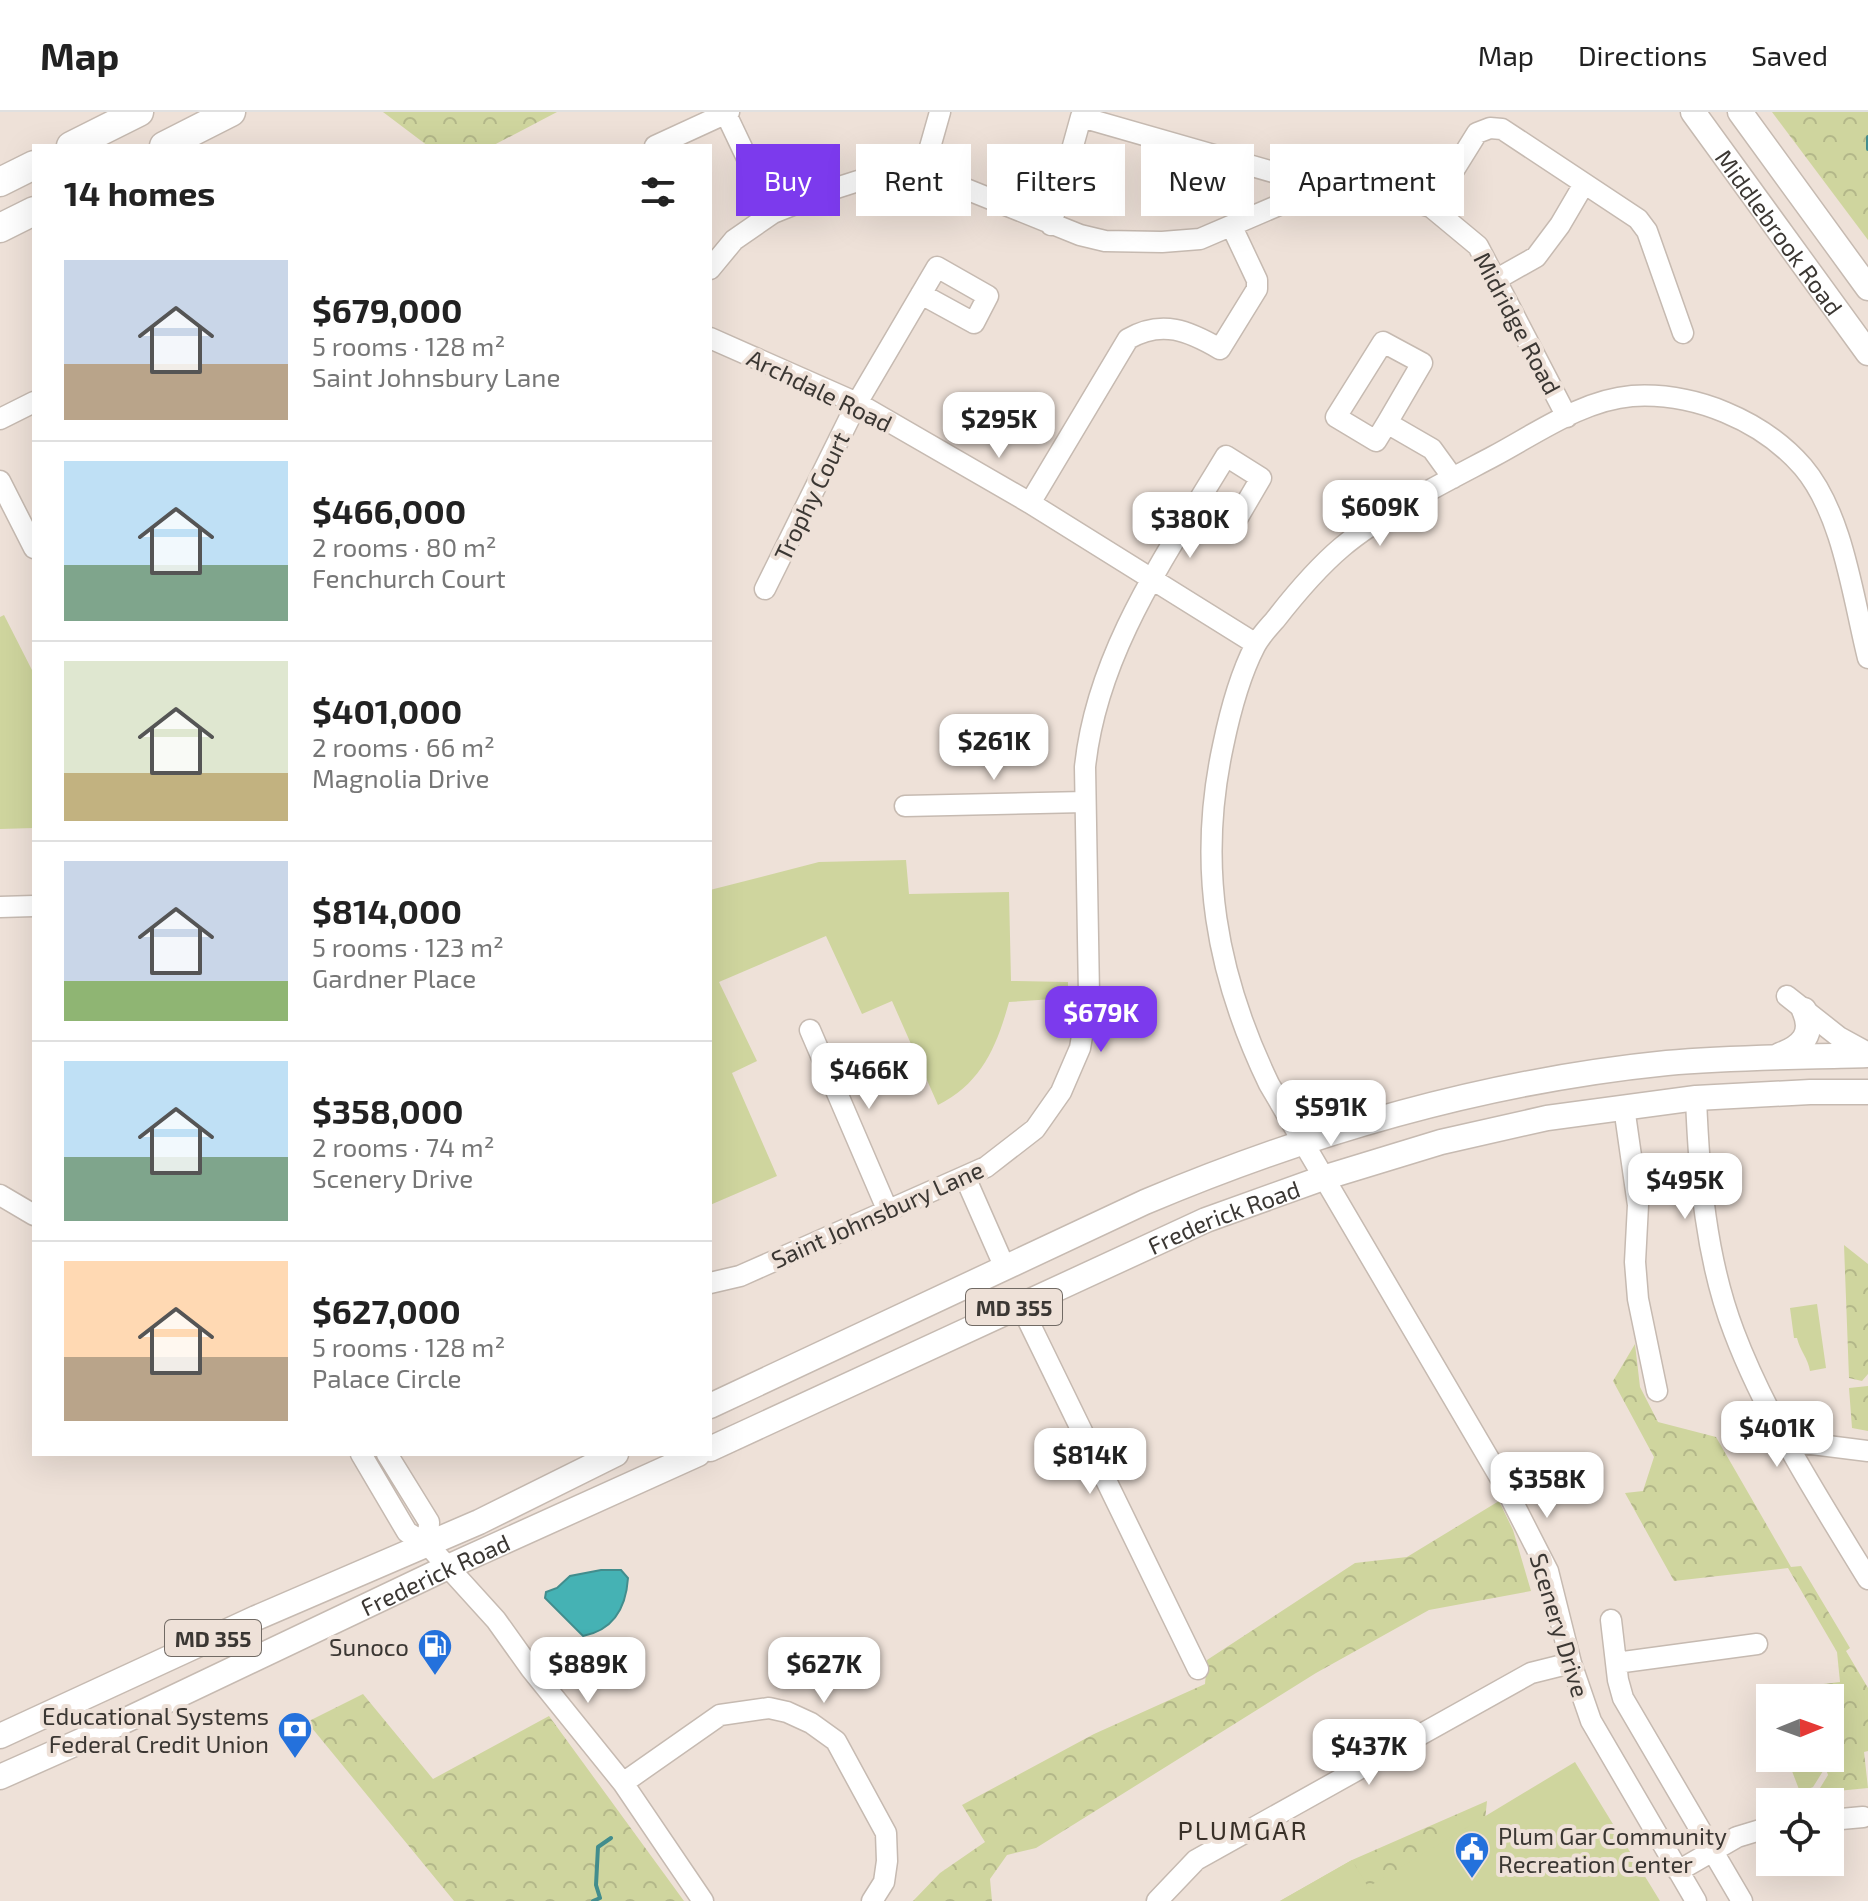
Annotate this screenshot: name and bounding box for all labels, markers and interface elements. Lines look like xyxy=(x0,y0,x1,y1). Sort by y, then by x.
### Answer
text: Map xyxy=(40,32,119,78)
text: Map xyxy=(1478,38,1534,72)
text: Directions xyxy=(1578,38,1707,72)
text: Saved xyxy=(1751,38,1828,72)
street label: Middlebrook Road xyxy=(1710,143,1850,320)
chip: Buy xyxy=(736,144,840,216)
chip: Rent xyxy=(856,144,971,216)
chip: Filters xyxy=(987,144,1125,216)
chip: New xyxy=(1141,144,1254,216)
chip: Apartment xyxy=(1270,144,1464,216)
icon: filters xyxy=(636,170,680,214)
text: 14 homes xyxy=(64,172,215,213)
street label: Midridge Road xyxy=(1468,247,1568,399)
text: $679,000 xyxy=(312,289,462,330)
icon: home xyxy=(128,292,224,388)
text: 5 rooms · 128 m² xyxy=(312,330,505,361)
street label: Archdale Road xyxy=(743,342,897,438)
text: Saint Johnsbury Lane xyxy=(312,361,560,392)
pin: $295K xyxy=(943,392,1055,460)
text: $295K xyxy=(961,402,1037,433)
street label: Trophy Court xyxy=(767,427,855,565)
pin: $609K xyxy=(1324,480,1436,548)
text: $466,000 xyxy=(312,490,466,531)
text: $609K xyxy=(1341,490,1419,521)
pin: $380K xyxy=(1134,492,1246,560)
icon: home xyxy=(128,493,224,589)
text: $380K xyxy=(1151,502,1229,533)
text: 2 rooms · 80 m² xyxy=(312,531,497,562)
text: Fenchurch Court xyxy=(312,562,506,593)
text: $401,000 xyxy=(312,690,462,731)
icon: home xyxy=(128,693,224,789)
pin: $261K xyxy=(938,714,1050,782)
text: $261K xyxy=(957,724,1031,755)
text: 2 rooms · 66 m² xyxy=(312,731,495,762)
text: Magnolia Drive xyxy=(312,762,489,793)
text: $814,000 xyxy=(312,890,462,931)
icon: home xyxy=(128,893,224,989)
text: 5 rooms · 123 m² xyxy=(312,931,504,962)
text: Gardner Place xyxy=(312,962,476,993)
pin: $679K xyxy=(1045,986,1157,1054)
text: $679K xyxy=(1063,996,1139,1027)
pin: $466K xyxy=(813,1043,925,1111)
text: $466K xyxy=(830,1053,908,1084)
pin: $591K xyxy=(1275,1080,1387,1148)
text: $358,000 xyxy=(312,1090,464,1131)
text: $591K xyxy=(1295,1090,1367,1121)
icon: home xyxy=(128,1093,224,1189)
text: 2 rooms · 74 m² xyxy=(312,1131,494,1162)
pin: $495K xyxy=(1629,1153,1741,1221)
street label: Saint Johnsbury Lane xyxy=(766,1154,988,1274)
text: Scenery Drive xyxy=(312,1162,473,1193)
text: $495K xyxy=(1646,1163,1724,1194)
street label: Frederick Road xyxy=(1143,1173,1303,1260)
road number: MD 355 xyxy=(966,1289,1062,1325)
text: $627,000 xyxy=(312,1290,461,1331)
icon: home xyxy=(128,1293,224,1389)
text: 5 rooms · 128 m² xyxy=(312,1331,505,1362)
text: Palace Circle xyxy=(312,1362,462,1393)
pin: $401K xyxy=(1721,1401,1833,1469)
text: $401K xyxy=(1739,1411,1815,1442)
pin: $814K xyxy=(1034,1428,1146,1496)
text: $814K xyxy=(1052,1438,1128,1469)
pin: $358K xyxy=(1491,1452,1603,1520)
text: $358K xyxy=(1509,1462,1585,1493)
street label: Frederick Road xyxy=(356,1527,514,1621)
street label: Scenery Drive xyxy=(1524,1550,1596,1700)
road number: MD 355 xyxy=(165,1620,261,1656)
fuel station icon: Sunoco xyxy=(416,1627,454,1677)
place label: Sunoco xyxy=(329,1632,409,1661)
pin: $889K xyxy=(532,1637,644,1705)
pin: $627K xyxy=(768,1637,880,1705)
text: $889K xyxy=(548,1647,628,1678)
text: $627K xyxy=(786,1647,862,1678)
north arrow xyxy=(1756,1684,1844,1772)
map controls xyxy=(1756,1684,1844,1876)
place label: Educational Systems Federal Credit Union xyxy=(42,1701,269,1758)
bank icon: Educational Systems Federal Credit Union xyxy=(276,1710,314,1760)
pin: $437K xyxy=(1313,1719,1425,1787)
text: $437K xyxy=(1331,1729,1407,1760)
button: locate xyxy=(1756,1788,1844,1876)
district label: PLUMGAR xyxy=(1178,1814,1308,1845)
place label: Plum Gar Community Recreation Center xyxy=(1498,1821,1727,1878)
public building icon: Plum Gar Community Recreation Center xyxy=(1453,1830,1491,1880)

